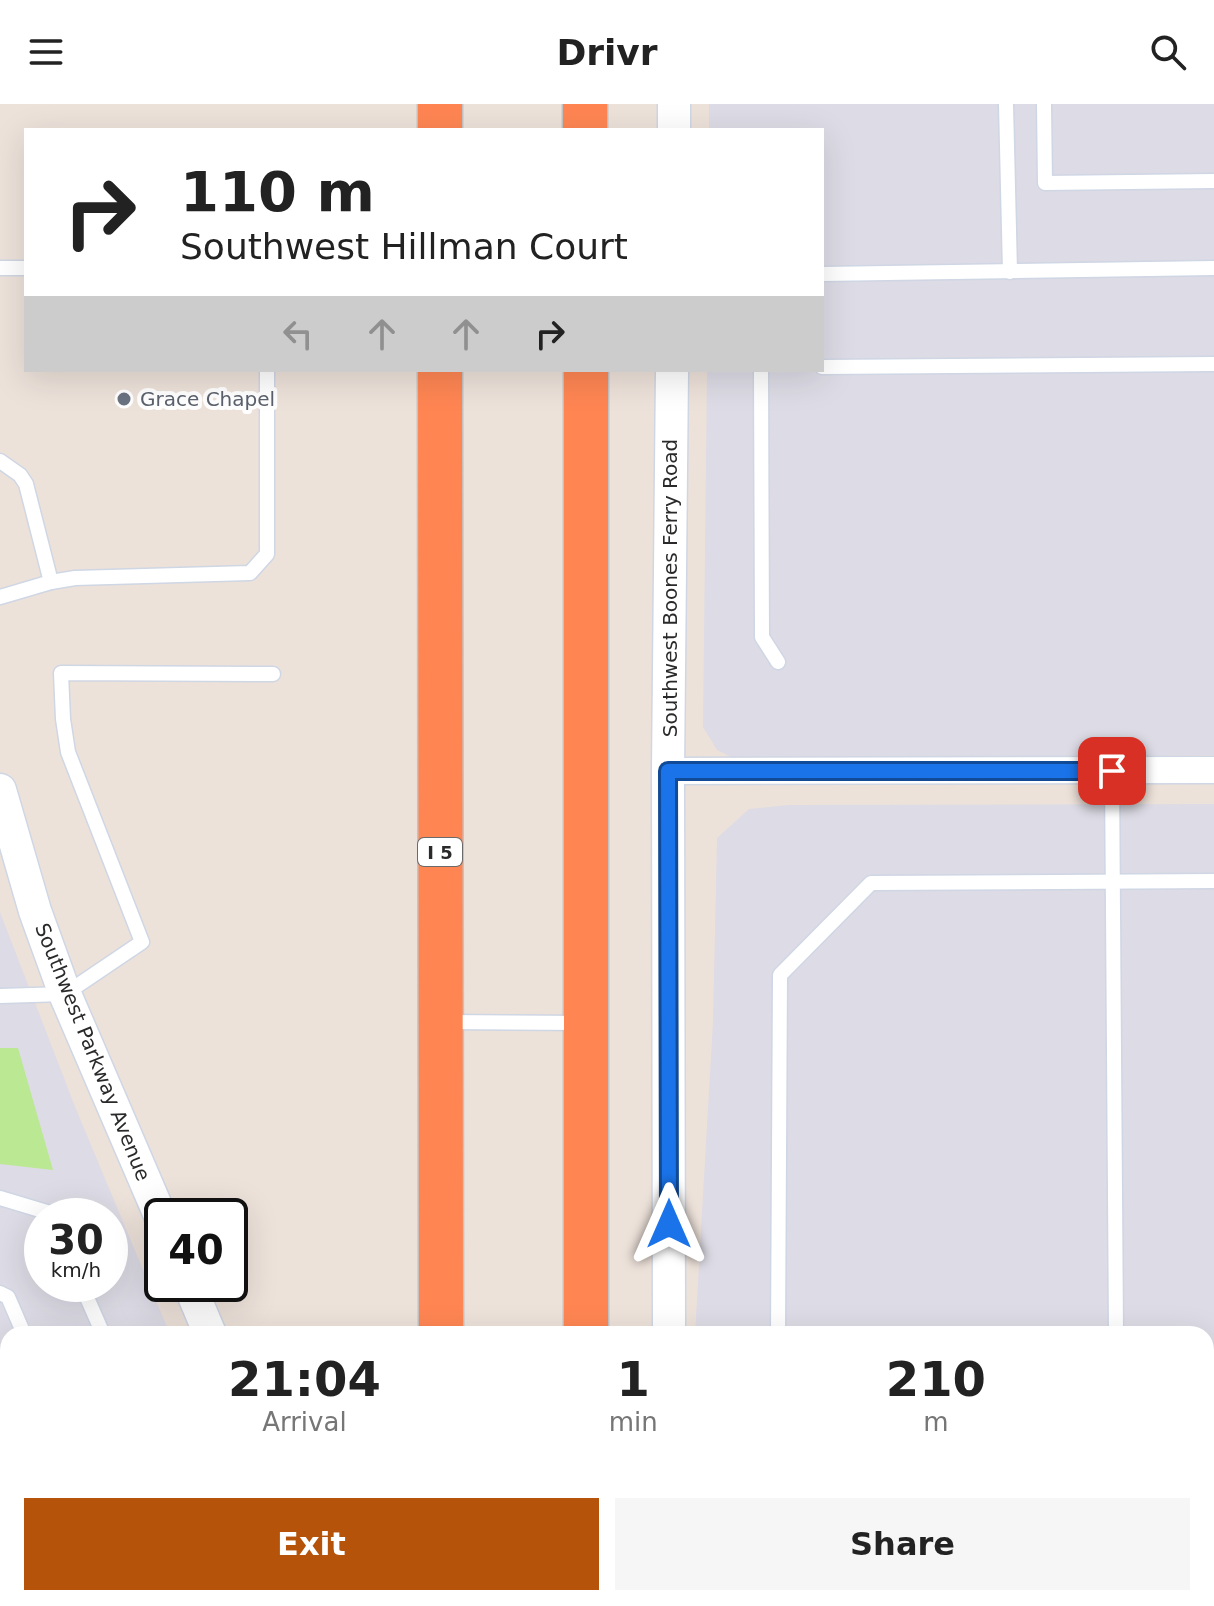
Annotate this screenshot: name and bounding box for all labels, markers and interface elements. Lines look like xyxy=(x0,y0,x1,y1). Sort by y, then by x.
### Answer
icon: menu xyxy=(24,30,68,74)
icon: search xyxy=(1146,30,1190,74)
text: Drivr xyxy=(556,32,658,73)
text: 110 m xyxy=(180,159,375,224)
icon: right xyxy=(48,160,152,264)
text: Southwest Hillman Court xyxy=(180,226,628,267)
icon: left xyxy=(276,312,320,356)
icon: ahead xyxy=(360,312,404,356)
icon: ahead xyxy=(444,312,488,356)
icon: right xyxy=(528,312,572,356)
place label: Grace Chapel xyxy=(140,387,275,411)
marker: Grace Chapel xyxy=(115,390,133,408)
street label: Southwest Boones Ferry Road xyxy=(658,439,682,737)
pin xyxy=(1078,737,1146,805)
icon: arrive xyxy=(1090,749,1134,793)
road number: I 5 xyxy=(418,838,462,866)
street label: Southwest Parkway Avenue xyxy=(30,920,156,1184)
position arrow xyxy=(627,1182,711,1266)
speed limit sign: 40 xyxy=(144,1198,248,1302)
text: 30 xyxy=(48,1217,104,1263)
text: km/h xyxy=(51,1258,101,1282)
text: 21:04 xyxy=(228,1351,381,1407)
text: 1 xyxy=(617,1351,650,1407)
text: 210 xyxy=(886,1351,986,1407)
text: Arrival xyxy=(262,1407,347,1437)
text: min xyxy=(609,1407,658,1437)
text: m xyxy=(923,1407,949,1437)
button: Exit xyxy=(24,1498,599,1590)
button: Share xyxy=(615,1498,1190,1590)

